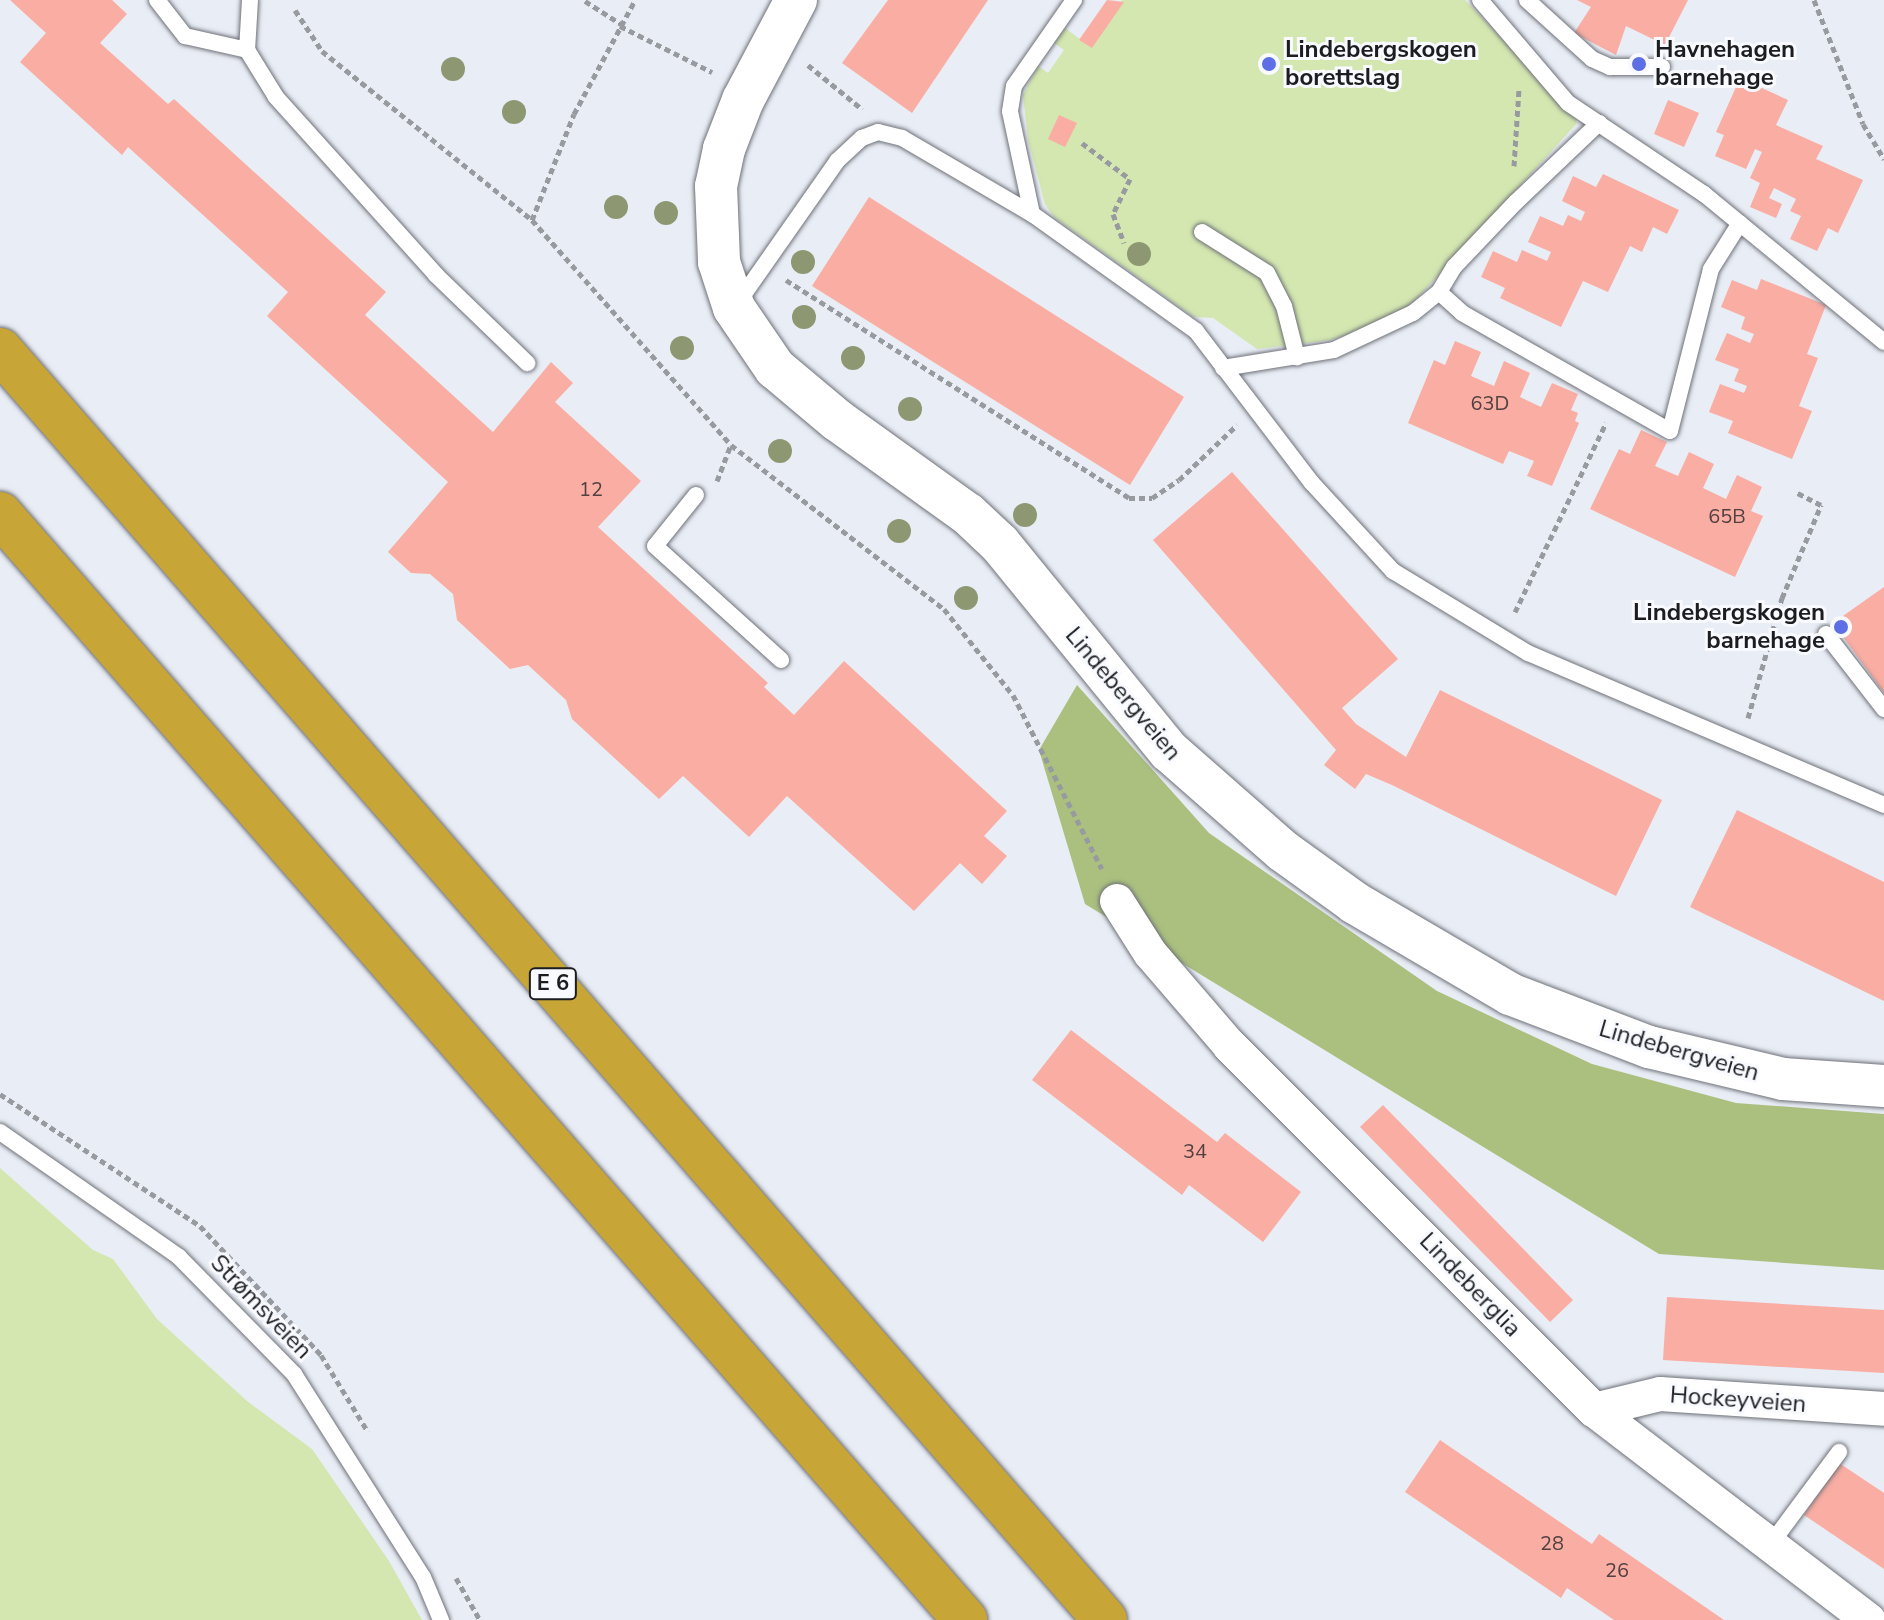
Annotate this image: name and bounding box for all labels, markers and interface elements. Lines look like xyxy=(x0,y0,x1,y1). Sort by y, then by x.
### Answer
place label: Lindebergskogen borettslag xyxy=(1285,36,1477,92)
place label: Havnehagen barnehage xyxy=(1655,36,1795,92)
marker: Lindebergskogen borettslag xyxy=(1260,55,1278,73)
marker: Havnehagen barnehage xyxy=(1630,55,1648,73)
house number: 63D xyxy=(1471,391,1509,415)
house number: 12 xyxy=(579,477,603,501)
house number: 65B xyxy=(1708,504,1746,528)
place label: Lindebergskogen barnehage xyxy=(1633,599,1825,655)
marker: Lindebergskogen barnehage xyxy=(1832,618,1850,636)
street label: Lindebergveien xyxy=(1059,621,1187,767)
road number: E 6 xyxy=(527,966,579,1002)
street label: Lindebergveien xyxy=(1596,1014,1762,1088)
house number: 34 xyxy=(1183,1139,1207,1163)
street label: Lindeberglia xyxy=(1413,1227,1527,1343)
street label: Strømsveien xyxy=(204,1249,318,1365)
street label: Hockeyveien xyxy=(1669,1381,1807,1419)
house number: 28 xyxy=(1540,1531,1564,1555)
house number: 26 xyxy=(1605,1558,1629,1582)

